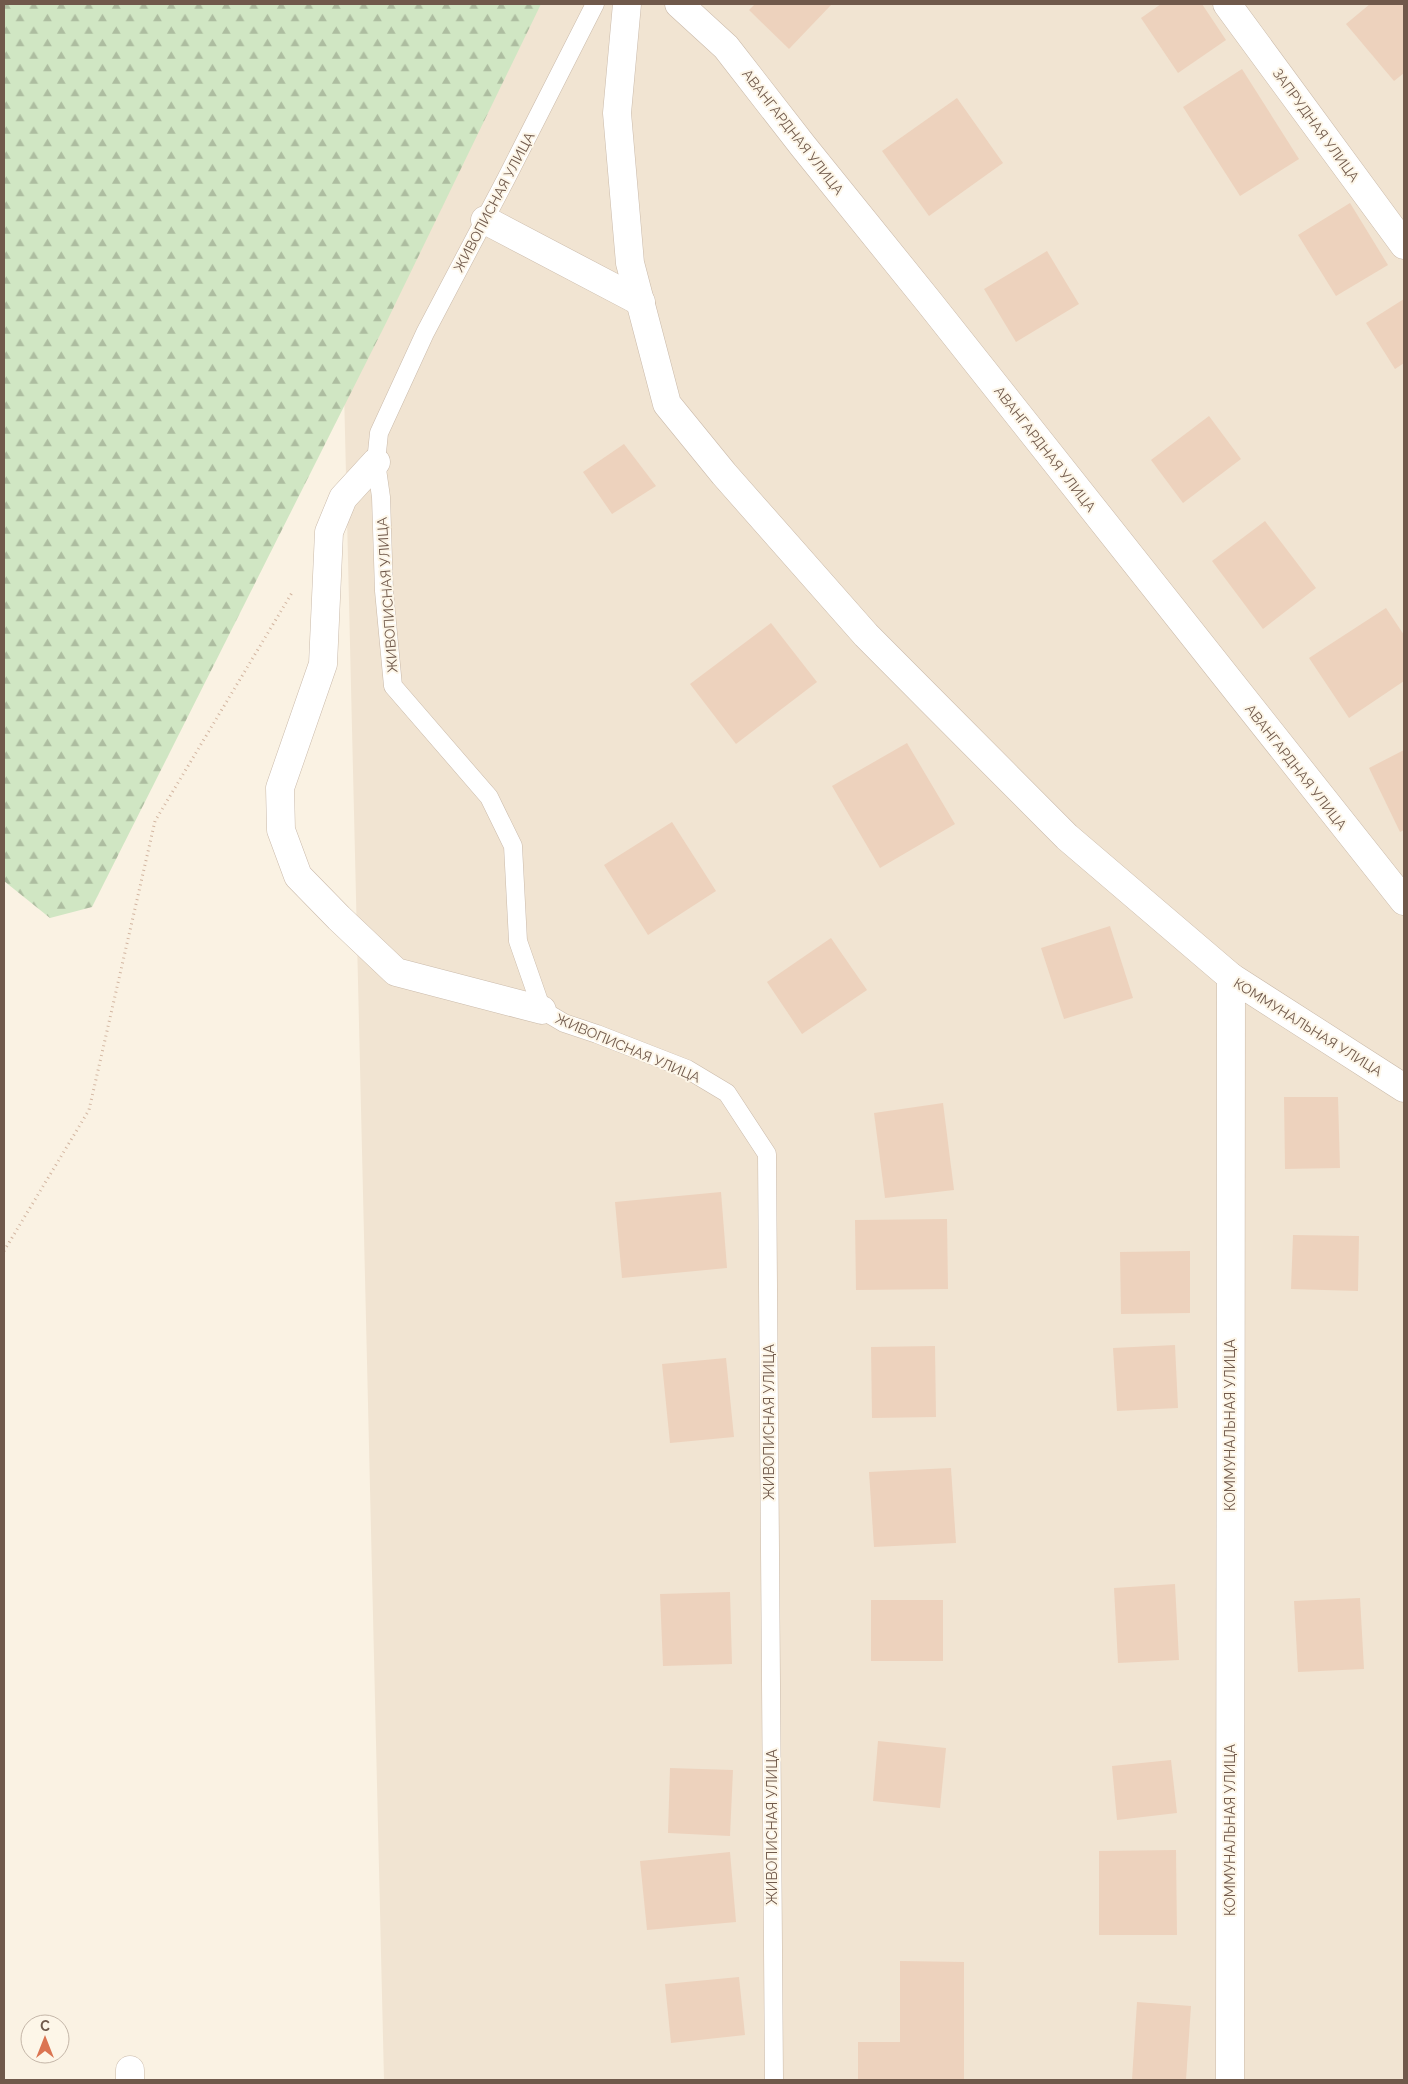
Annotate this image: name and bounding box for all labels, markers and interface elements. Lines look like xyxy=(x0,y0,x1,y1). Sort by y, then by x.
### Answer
street label: ЗАПРУДНАЯ УЛИЦА xyxy=(1270,65,1363,185)
street label: АВАНГАРДНАЯ УЛИЦА xyxy=(739,66,847,198)
street label: ЖИВОПИСНАЯ УЛИЦА xyxy=(450,129,538,275)
street label: АВАНГАРДНАЯ УЛИЦА xyxy=(991,383,1099,515)
street label: ЖИВОПИСНАЯ УЛИЦА xyxy=(374,516,400,673)
street label: АВАНГАРДНАЯ УЛИЦА xyxy=(1242,701,1350,833)
street label: КОММУНАЛЬНАЯ УЛИЦА xyxy=(1231,975,1386,1080)
street label: ЖИВОПИСНАЯ УЛИЦА xyxy=(553,1010,703,1086)
street label: КОММУНАЛЬНАЯ УЛИЦА xyxy=(1222,1338,1238,1511)
street label: ЖИВОПИСНАЯ УЛИЦА xyxy=(761,1343,777,1500)
street label: КОММУНАЛЬНАЯ УЛИЦА xyxy=(1222,1743,1238,1916)
street label: ЖИВОПИСНАЯ УЛИЦА xyxy=(764,1748,780,1905)
north arrow xyxy=(20,2014,70,2064)
text: С xyxy=(40,2018,50,2034)

